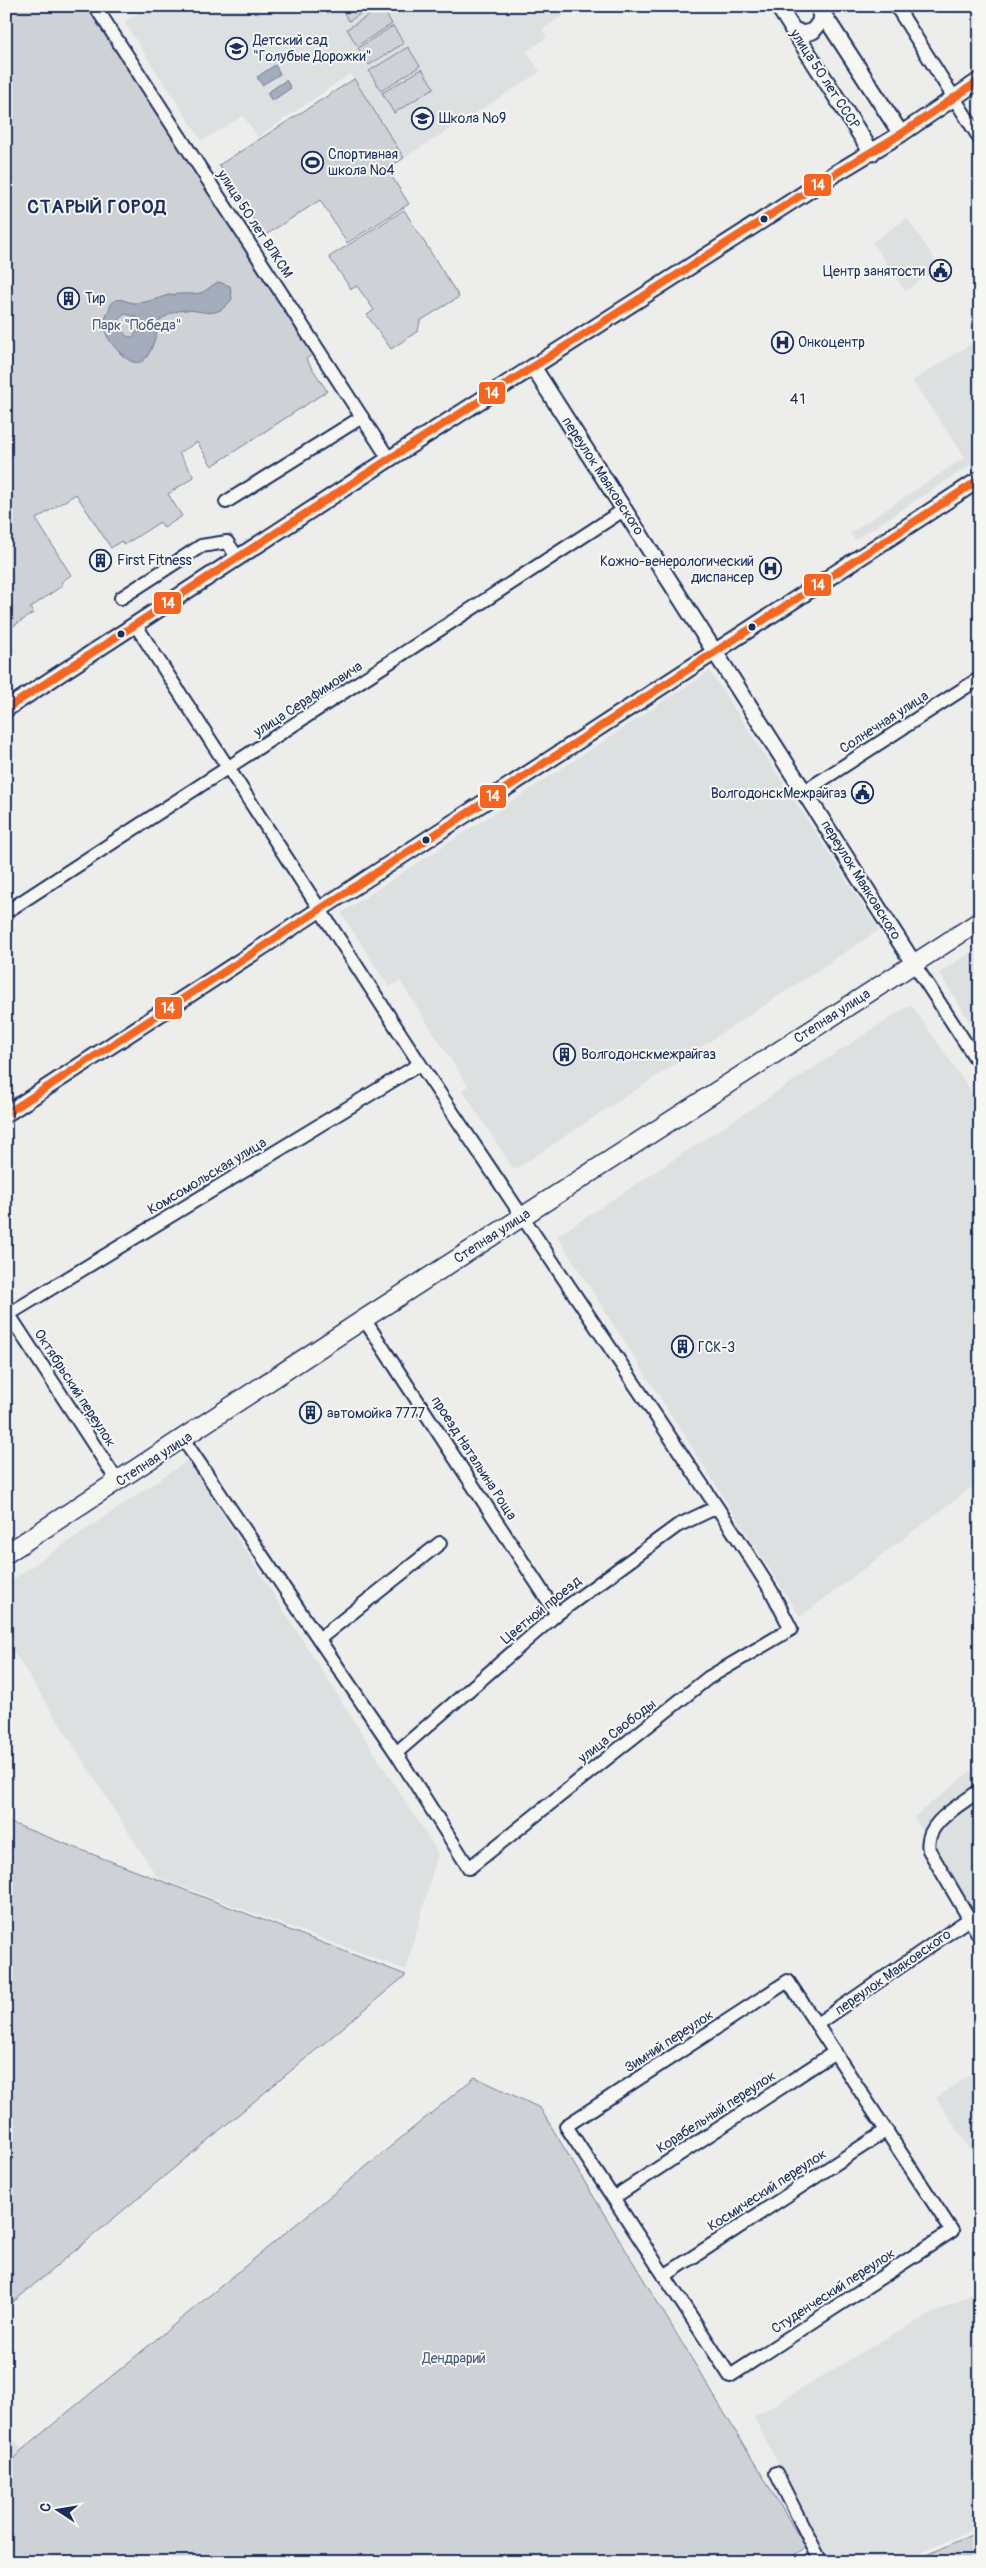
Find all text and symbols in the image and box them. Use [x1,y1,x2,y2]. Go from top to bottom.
street label: улица 50 лет СССР [786,25,864,132]
place label: Детский сад "Голубые Дорожки" [252,32,371,65]
school or university icon: Детский сад "Голубые Дорожки" [225,36,249,60]
school or university icon: Школа №9 [411,106,435,130]
place label: Школа №9 [439,110,506,127]
place label: Спортивная школа №4 [328,146,398,179]
sports icon: Спортивная школа №4 [300,150,324,174]
street label: улица 50 лет ВЛКСМ [213,166,296,281]
line badge: 14 [803,173,832,197]
text: 14 [811,177,826,194]
district label: СТАРЫЙ ГОРОД [27,195,167,219]
unlabelled marker [759,214,769,224]
public building icon: Центр занятости [929,259,953,283]
place label: Центр занятости [823,263,925,280]
building icon: Тир [57,286,81,310]
place label: Тир [85,290,106,307]
park label: Парк "Победа" [93,317,181,334]
hospital icon: Онкоцентр [770,330,794,354]
place label: Онкоцентр [798,334,865,351]
line badge: 14 [478,381,506,405]
text: 14 [485,385,500,402]
district label: 41 [790,390,806,409]
street label: переулок Маяковского [558,414,648,539]
building icon: First Fitness [89,548,113,572]
place label: First Fitness [117,552,193,569]
place label: Кожно-венерологический диспансер [600,553,754,586]
hospital icon: Кожно-венерологический диспансер [758,557,782,581]
line badge: 14 [803,573,832,597]
text: 14 [811,577,826,594]
line badge: 14 [153,591,182,615]
text: 14 [161,595,176,612]
unlabelled marker [747,622,757,632]
unlabelled marker [116,629,126,639]
street label: улица Серафимовича [250,658,366,741]
street label: Солнечная улица [836,687,932,757]
public building icon: ВолгодонскМежрайгаз [851,781,875,805]
line badge: 14 [479,784,507,809]
place label: ВолгодонскМежрайгаз [711,785,847,802]
text: 14 [486,788,501,805]
street label: переулок Маяковского [817,817,905,943]
unlabelled marker [421,835,431,845]
street label: Степная улица [791,985,873,1047]
line badge: 14 [154,996,183,1020]
text: 14 [161,1000,176,1017]
building icon: Волгодонскмежрайгаз [553,1042,577,1066]
place label: Волгодонскмежрайгаз [581,1046,716,1063]
street label: Комсомольская улица [145,1134,269,1218]
street label: Степная улица [451,1205,533,1267]
street label: Октябрьский переулок [31,1326,119,1450]
building icon: ГСК-3 [670,1335,694,1359]
place label: ГСК-3 [698,1339,735,1356]
street label: проезд Натальина Роща [428,1393,520,1523]
building icon: автомойка 7777 [299,1401,323,1425]
place label: автомойка 7777 [327,1405,425,1422]
street label: Степная улица [113,1428,195,1490]
street label: Цветной проезд [497,1572,585,1648]
street label: улица Свободы [574,1695,659,1767]
street label: переулок Маяковского [832,1925,955,2018]
street label: Зимний переулок [621,2006,717,2076]
street label: Корабельный переулок [653,2067,779,2157]
street label: Космический переулок [704,2145,830,2235]
street label: Студенческий переулок [768,2245,898,2337]
park label: Дендрарий [421,2350,486,2367]
north arrow [32,2486,82,2536]
text: С [37,2501,55,2513]

